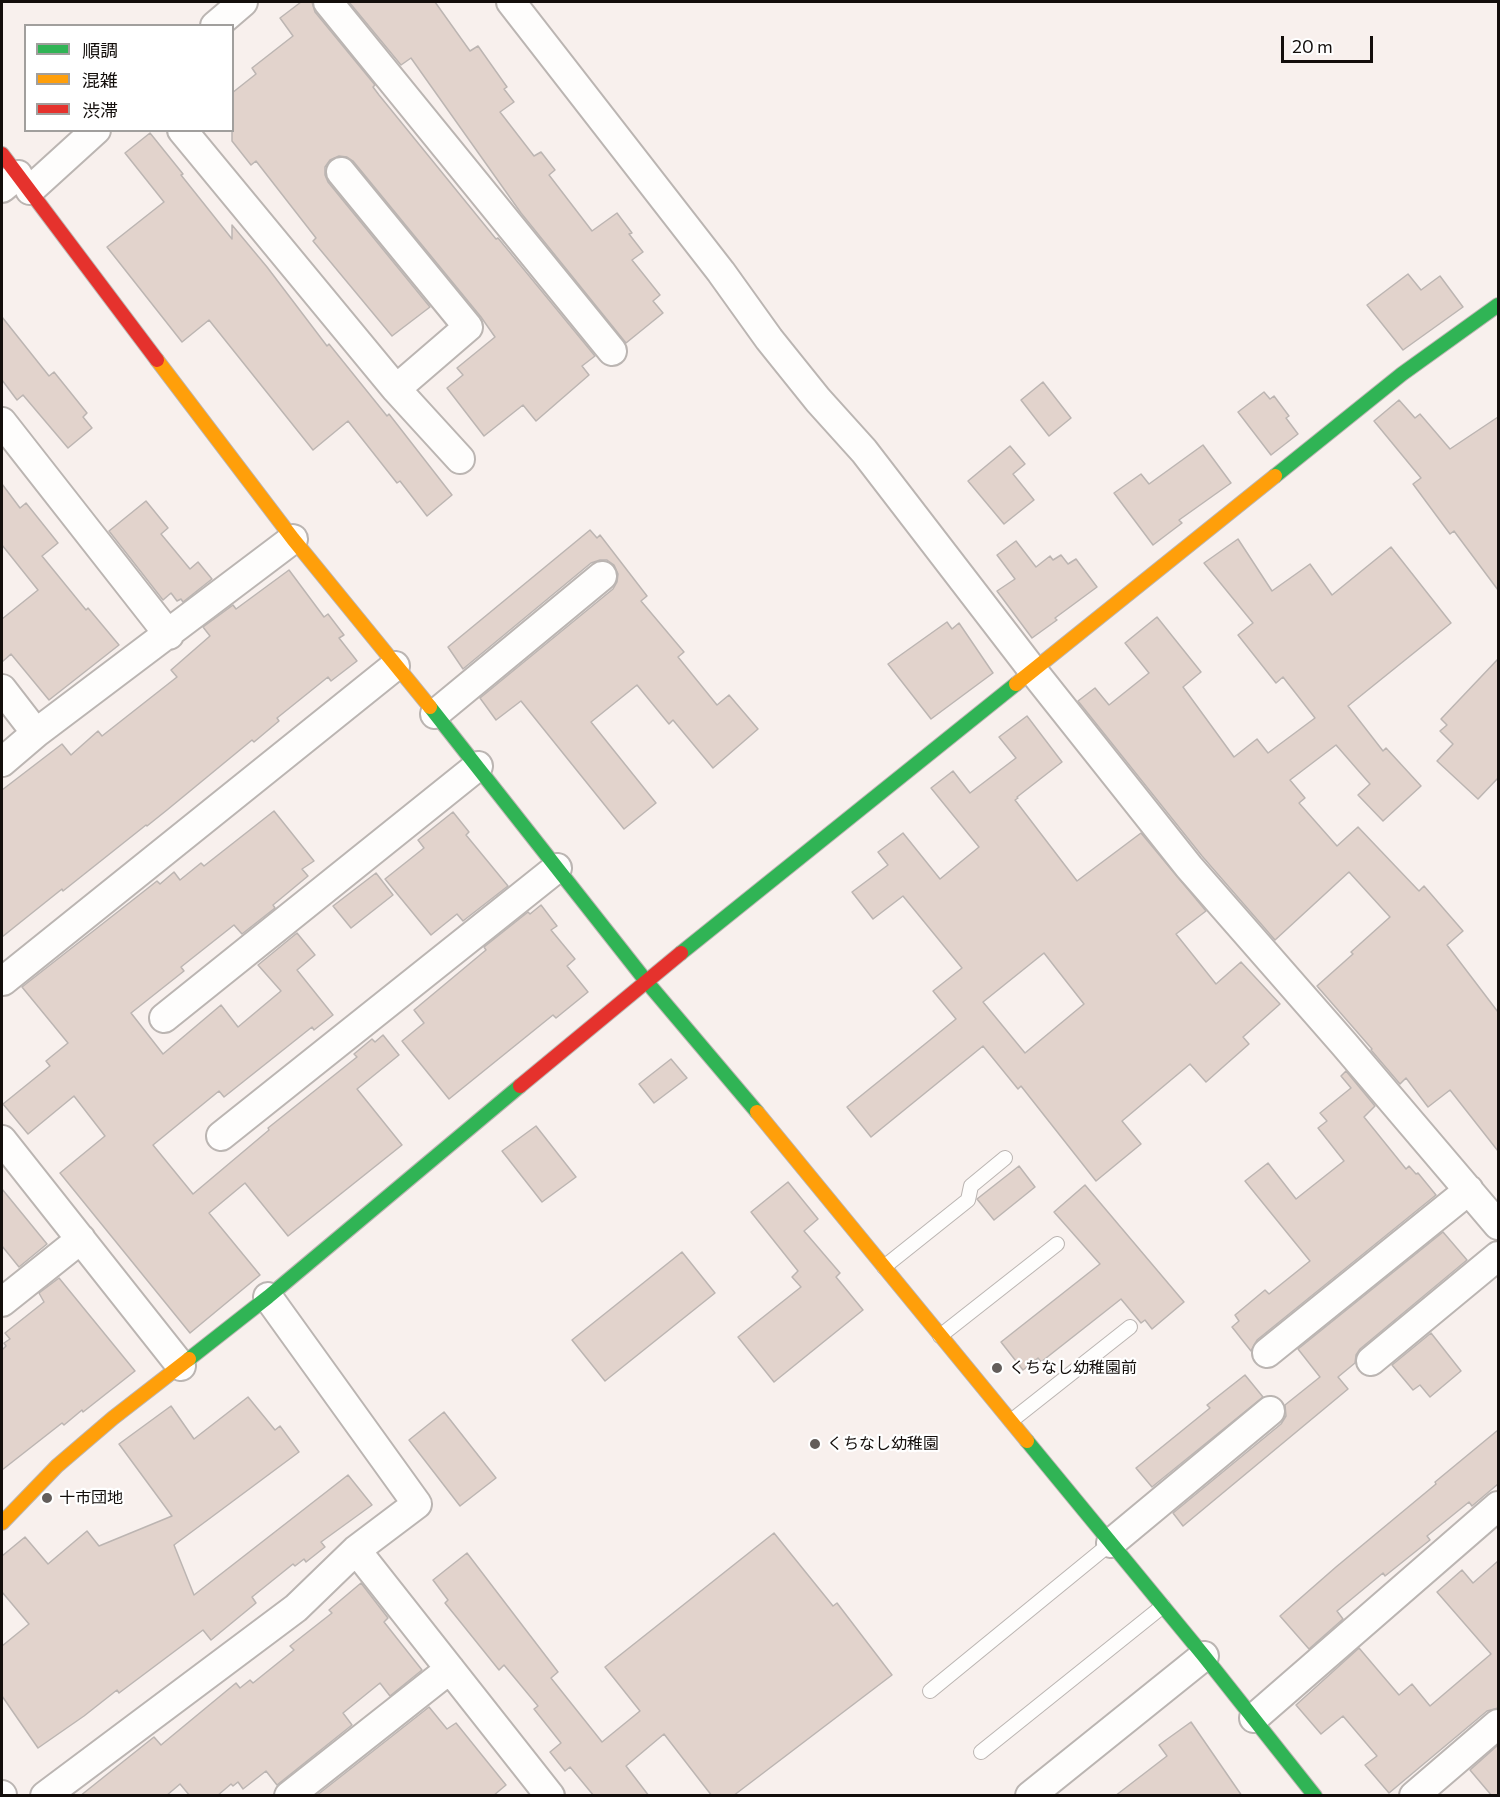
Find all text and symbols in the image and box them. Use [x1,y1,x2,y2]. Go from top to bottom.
legend [24,24,234,132]
scale bar [1284,24,1376,62]
text: 20 m [1292,35,1333,57]
text: 順調 [82,39,118,61]
text: 混雑 [82,69,118,91]
text: 渋滞 [82,99,118,121]
place label: くちなし幼稚園前 [1009,1358,1137,1378]
marker: くちなし幼稚園前 [990,1361,1004,1375]
place label: くちなし幼稚園 [827,1434,939,1454]
marker: くちなし幼稚園 [808,1437,822,1451]
place label: 十市団地 [59,1488,123,1508]
marker: 十市団地 [40,1491,54,1505]

